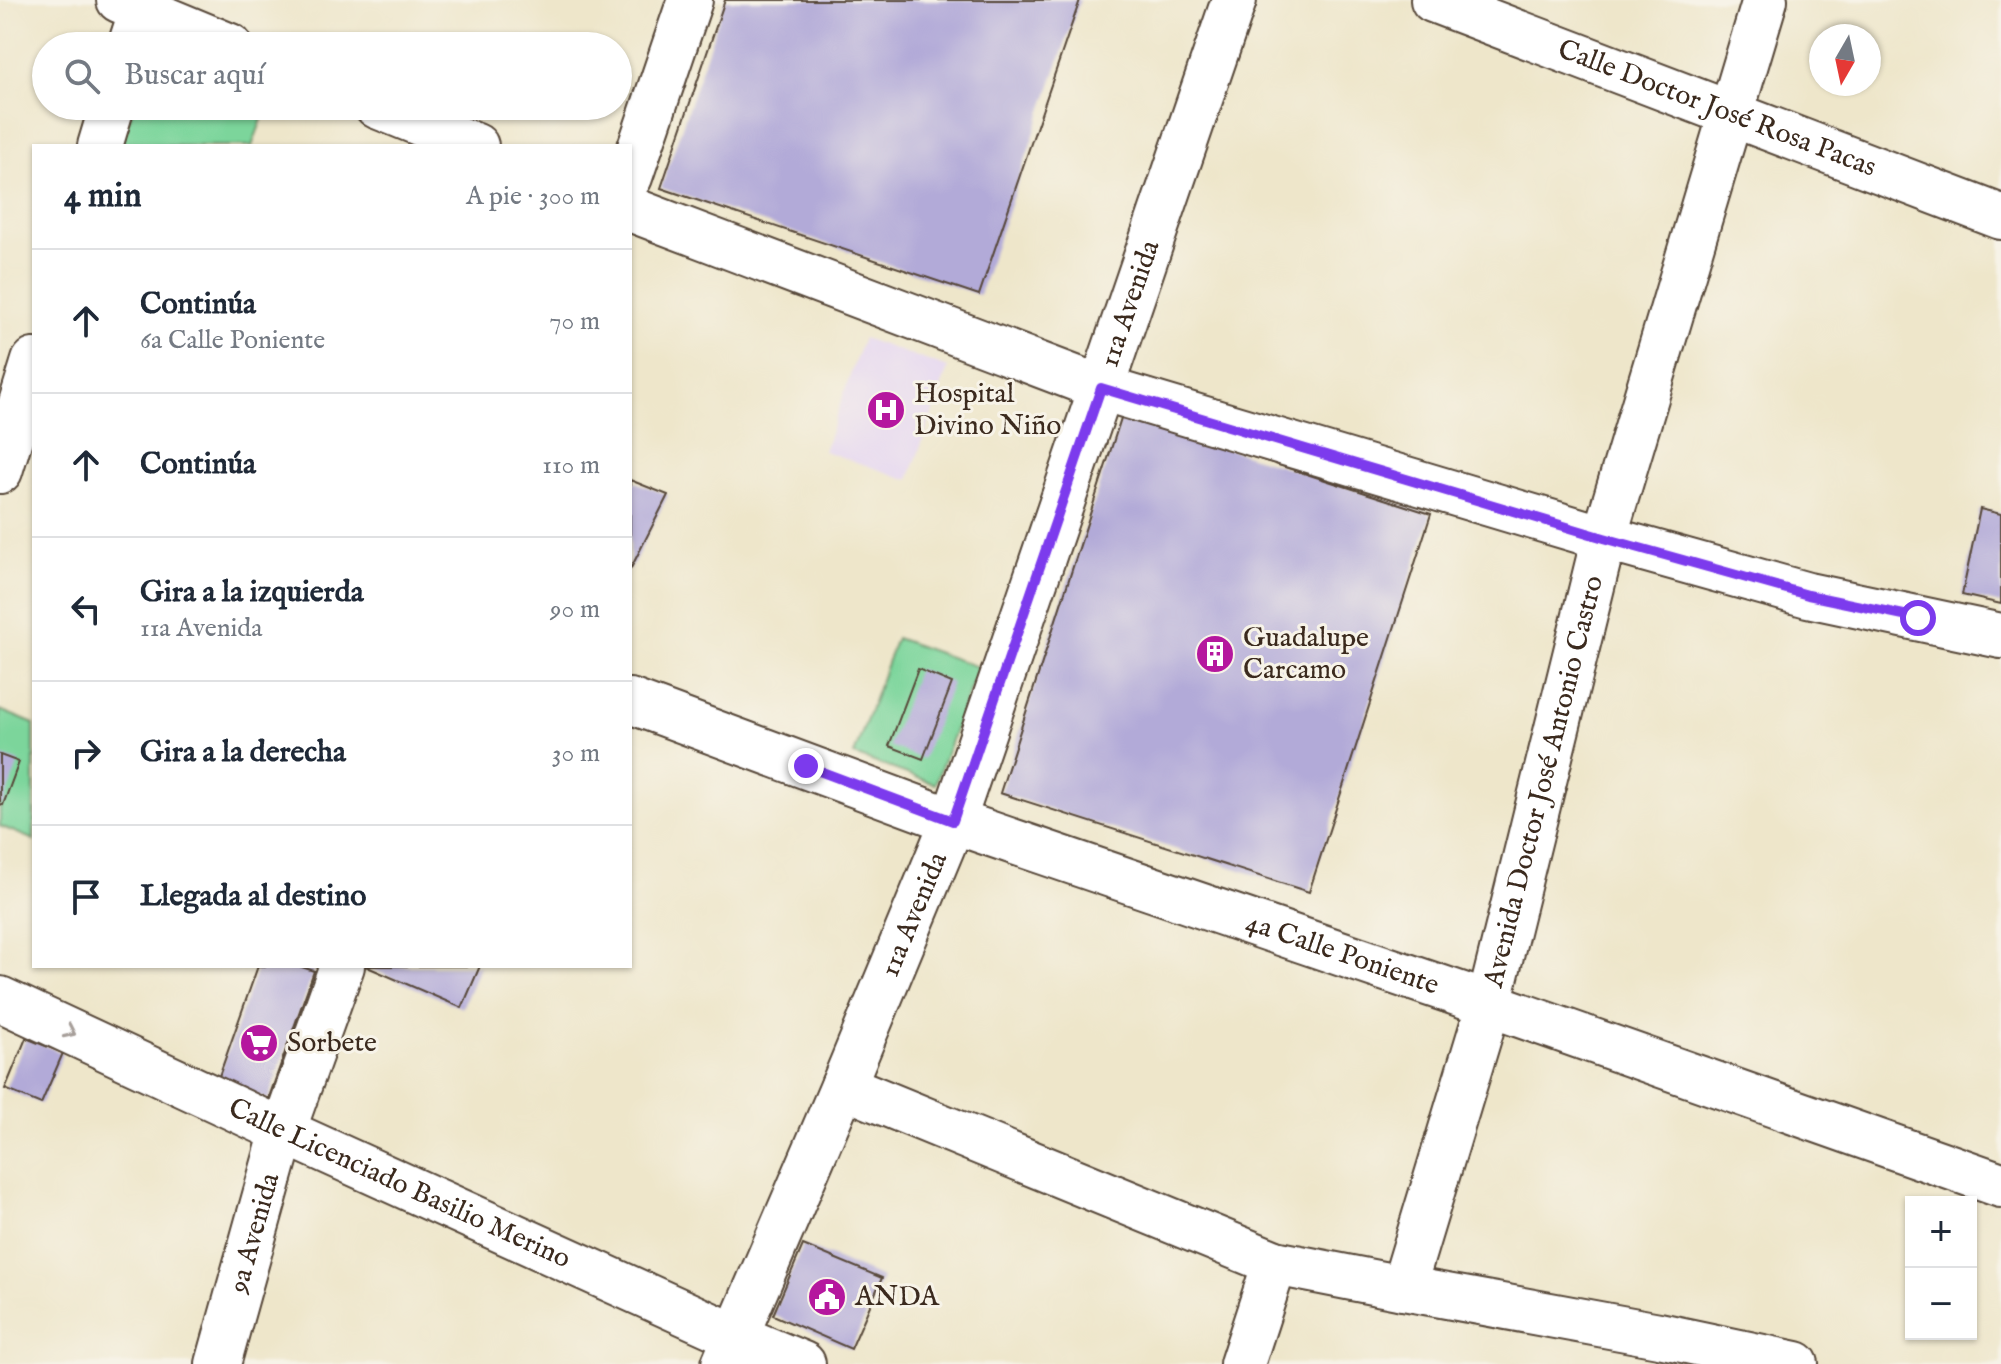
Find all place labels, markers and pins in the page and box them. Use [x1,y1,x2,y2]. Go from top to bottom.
place label: Hospital Divino Niño [914,377,1061,444]
hospital icon: Hospital Divino Niño [865,389,907,431]
place label: Guadalupe Carcamo [1243,621,1369,688]
building icon: Guadalupe Carcamo [1194,633,1236,675]
supermarket icon: Sorbete [238,1022,280,1064]
place label: Sorbete [287,1026,377,1061]
public building icon: ANDA [806,1276,848,1318]
place label: ANDA [854,1280,940,1315]

